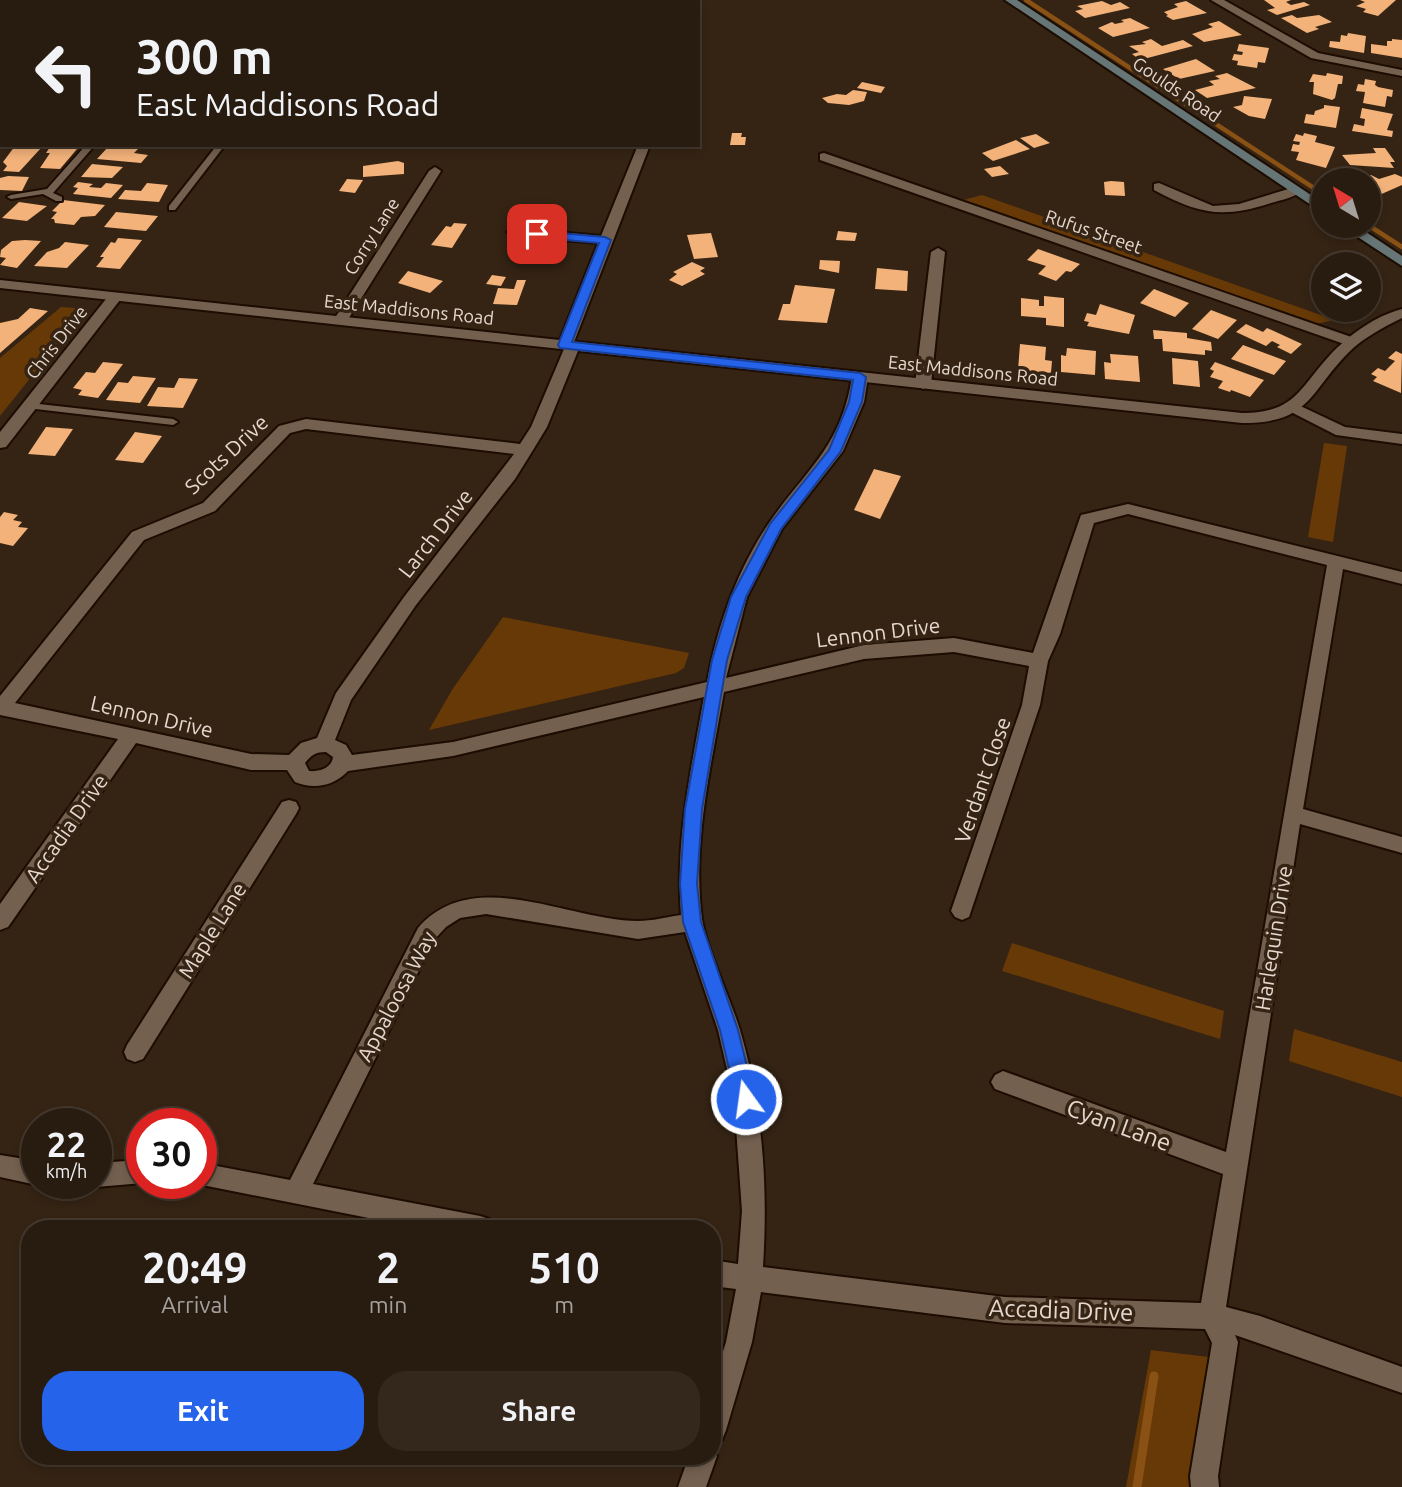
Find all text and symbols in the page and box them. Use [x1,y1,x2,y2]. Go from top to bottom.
icon: left [21,28,112,119]
text: 300 m [136,28,273,83]
street label: Goulds Road [1129,52,1225,126]
text: East Maddisons Road [136,86,440,122]
north arrow [1311,168,1381,238]
map controls [1311,168,1381,322]
street label: Corry Lane [339,194,403,278]
pin [507,204,567,264]
street label: Rufus Street [1043,205,1145,257]
icon: arrive [518,215,556,253]
button: layers [1311,252,1381,322]
street label: East Maddisons Road [323,290,495,328]
street label: Chris Drive [21,302,91,382]
street label: East Maddisons Road [887,351,1059,389]
street label: Scots Drive [179,409,273,499]
street label: Larch Drive [393,484,477,582]
street label: Lennon Drive [815,612,941,652]
street label: Lennon Drive [88,690,216,742]
street label: Verdant Close [949,714,1015,846]
street label: Accadia Drive [20,769,112,887]
street label: Harlequin Drive [1250,864,1296,1012]
street label: Maple Lane [173,878,251,982]
street label: Appaloosa Way [352,927,440,1065]
position arrow [709,1062,783,1136]
street label: Cyan Lane [1063,1094,1175,1156]
speed limit sign: 30 [126,1108,217,1199]
text: 22 [47,1124,86,1164]
text: km/h [46,1161,87,1181]
text: 20:49 [142,1244,247,1291]
text: 2 [376,1244,400,1291]
text: 510 [529,1244,600,1291]
text: Arrival [161,1292,228,1317]
text: min [369,1292,407,1317]
text: m [554,1292,574,1317]
street label: Accadia Drive [988,1294,1134,1326]
button: Exit [42,1371,364,1451]
button: Share [378,1371,700,1451]

